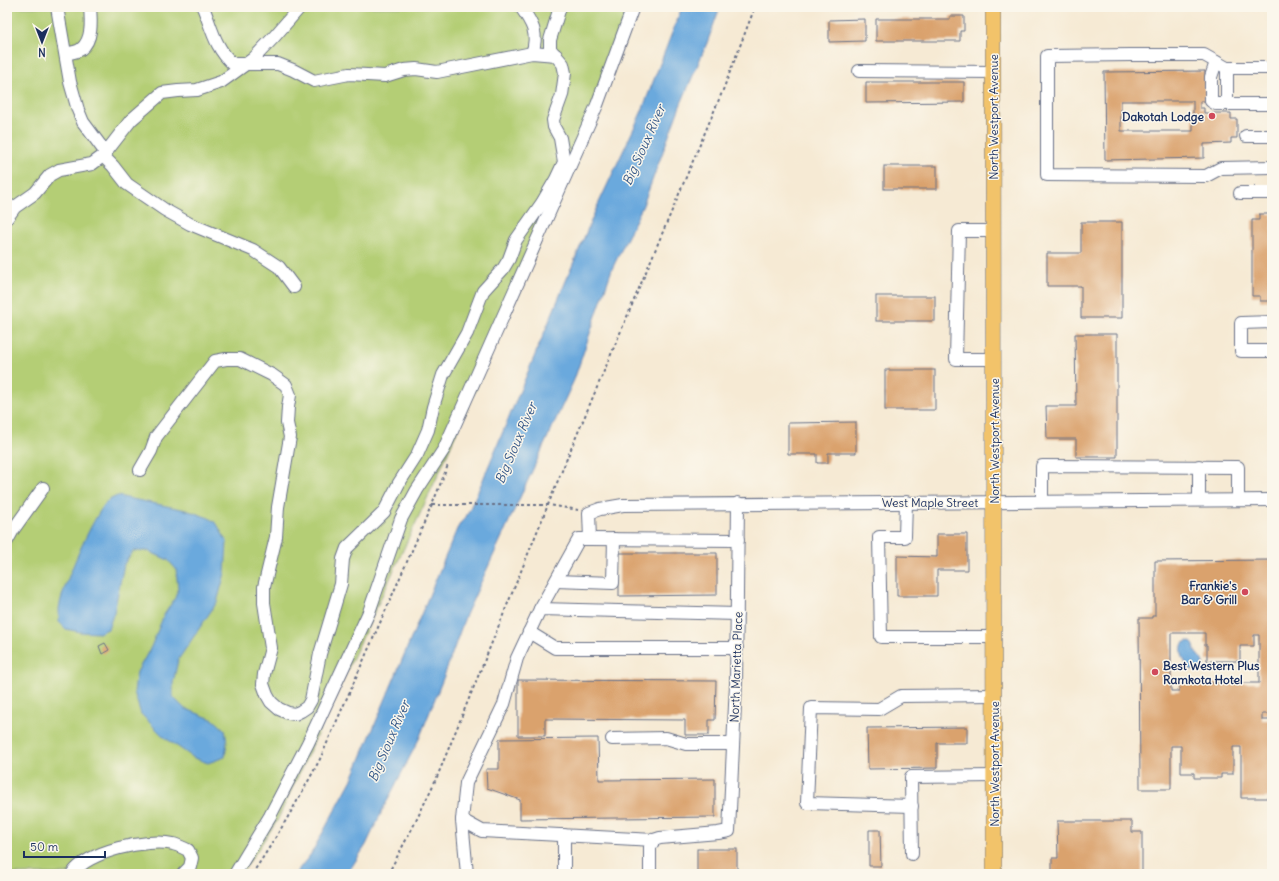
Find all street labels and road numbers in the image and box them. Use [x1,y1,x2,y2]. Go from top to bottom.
street label: North Westport Avenue [986,54,1001,180]
street label: North Westport Avenue [987,378,1002,504]
street label: West Maple Street [882,495,978,510]
street label: North Marietta Place [727,611,745,723]
street label: North Westport Avenue [987,701,1002,827]

